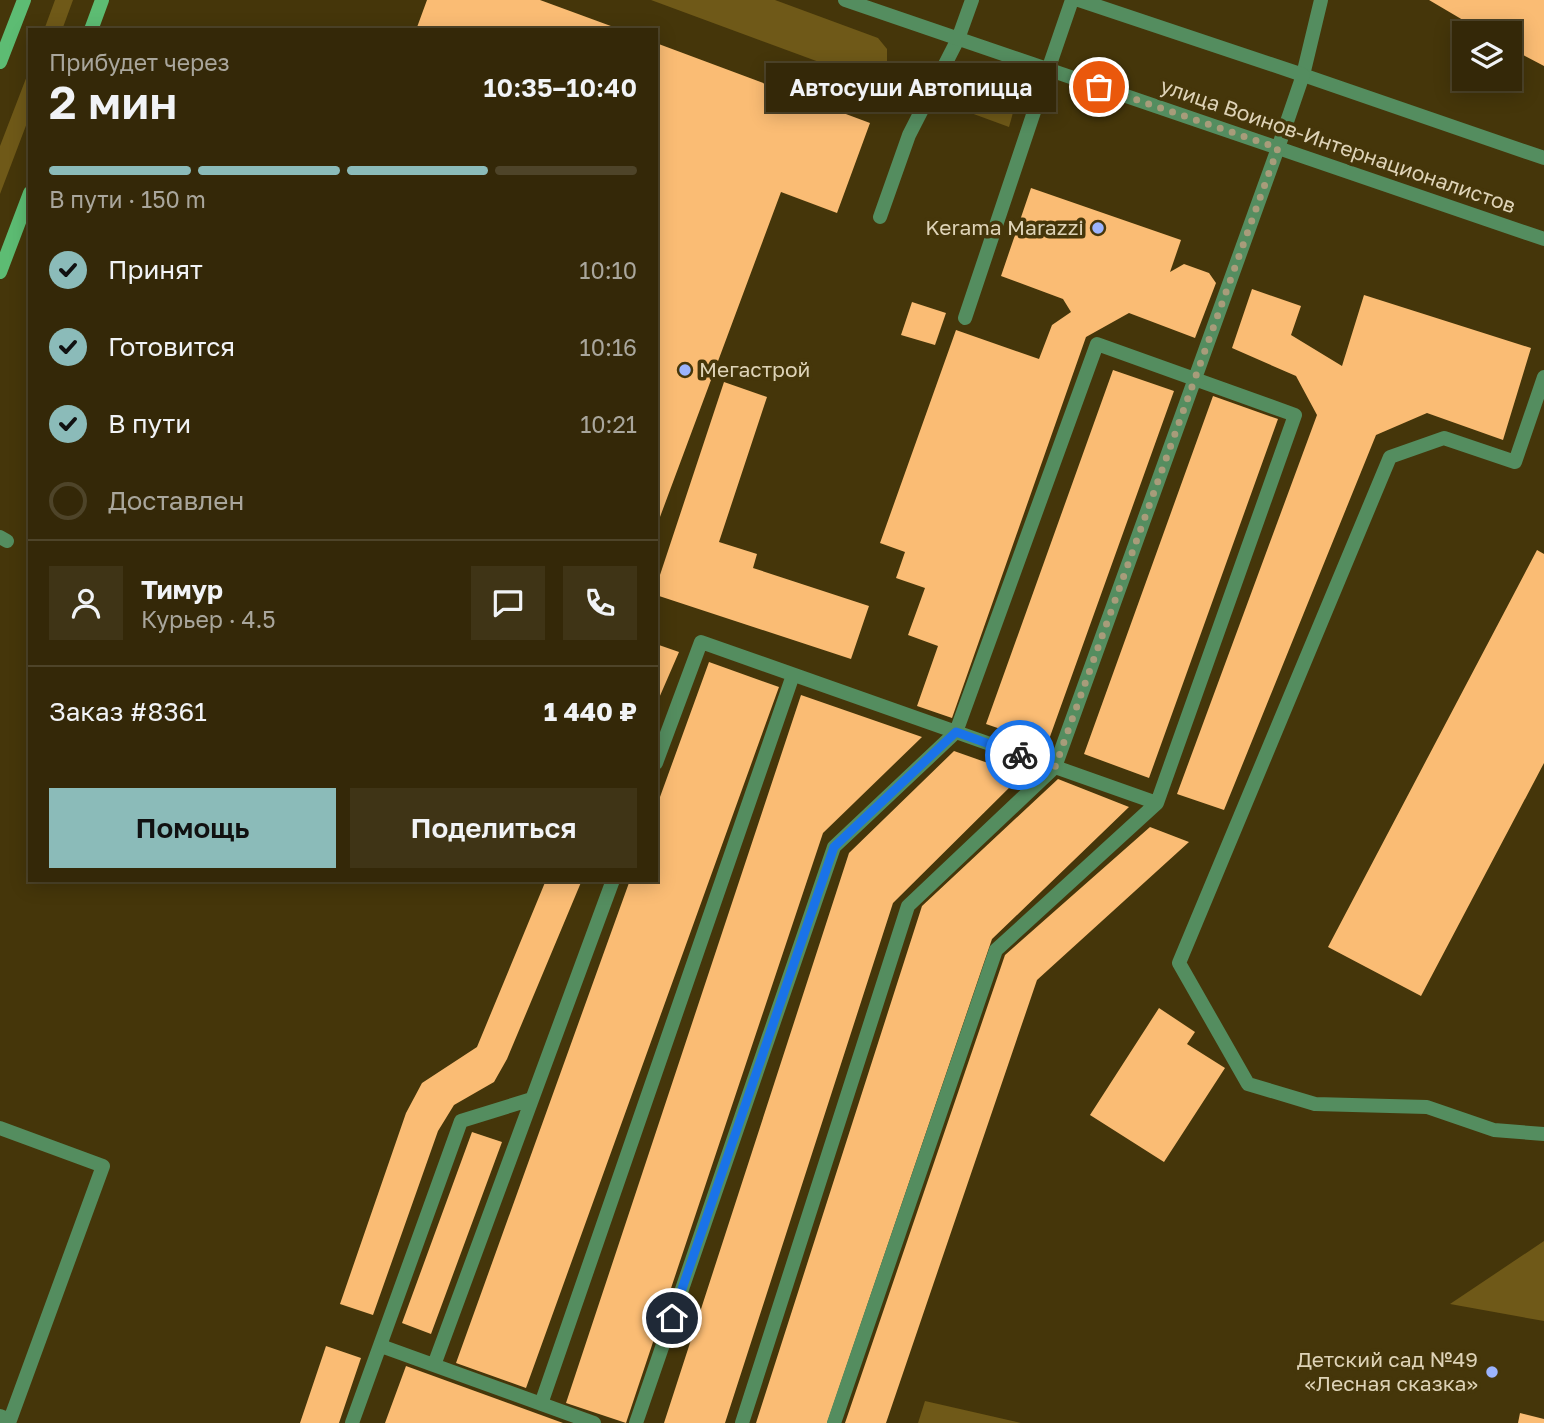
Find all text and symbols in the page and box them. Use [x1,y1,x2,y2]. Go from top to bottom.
map controls [1452,21,1522,91]
button: layers [1452,21,1522,91]
text: Прибудет через [49,48,230,76]
pin [1069,57,1129,117]
callout: Автосуши Автопицца [766,62,1057,112]
icon: bag [1080,68,1118,106]
text: 10:35–10:40 [483,72,637,103]
street label: улица Воинов-Интернационалистов [1157,72,1519,218]
text: Автосуши Автопицца [789,73,1033,101]
text: 2 мин [49,74,177,129]
text: В пути · 150 m [49,185,206,213]
place label: Kerama Marazzi [925,214,1084,240]
marker: Kerama Marazzi [1090,220,1106,236]
icon: check [49,251,87,289]
text: Принят [108,254,203,285]
text: 10:10 [579,256,637,284]
icon: check [49,328,87,366]
text: Готовится [108,331,235,362]
text: 10:16 [580,333,637,361]
place label: Мегастрой [699,356,810,382]
marker: Мегастрой [677,362,693,378]
icon: check [49,405,87,443]
text: В пути [108,408,191,439]
text: 10:21 [580,410,637,438]
text: Доставлен [108,485,244,516]
button: person [49,566,123,640]
button: chat [471,566,545,640]
button: phone [563,566,637,640]
text: Тимур [141,574,223,605]
text: Курьер · 4.5 [141,605,276,633]
text: Заказ #8361 [49,696,207,727]
text: 1 440 ₽ [544,696,637,727]
courier [985,720,1055,790]
icon: bike [1001,736,1039,774]
button: Помощь [49,788,336,868]
button: Поделиться [350,788,637,868]
pin [642,1288,702,1348]
icon: home [653,1299,691,1337]
place label: Детский сад №49 «Лесная сказка» [1297,1346,1478,1396]
marker: Детский сад №49 «Лесная сказка» [1484,1364,1500,1380]

